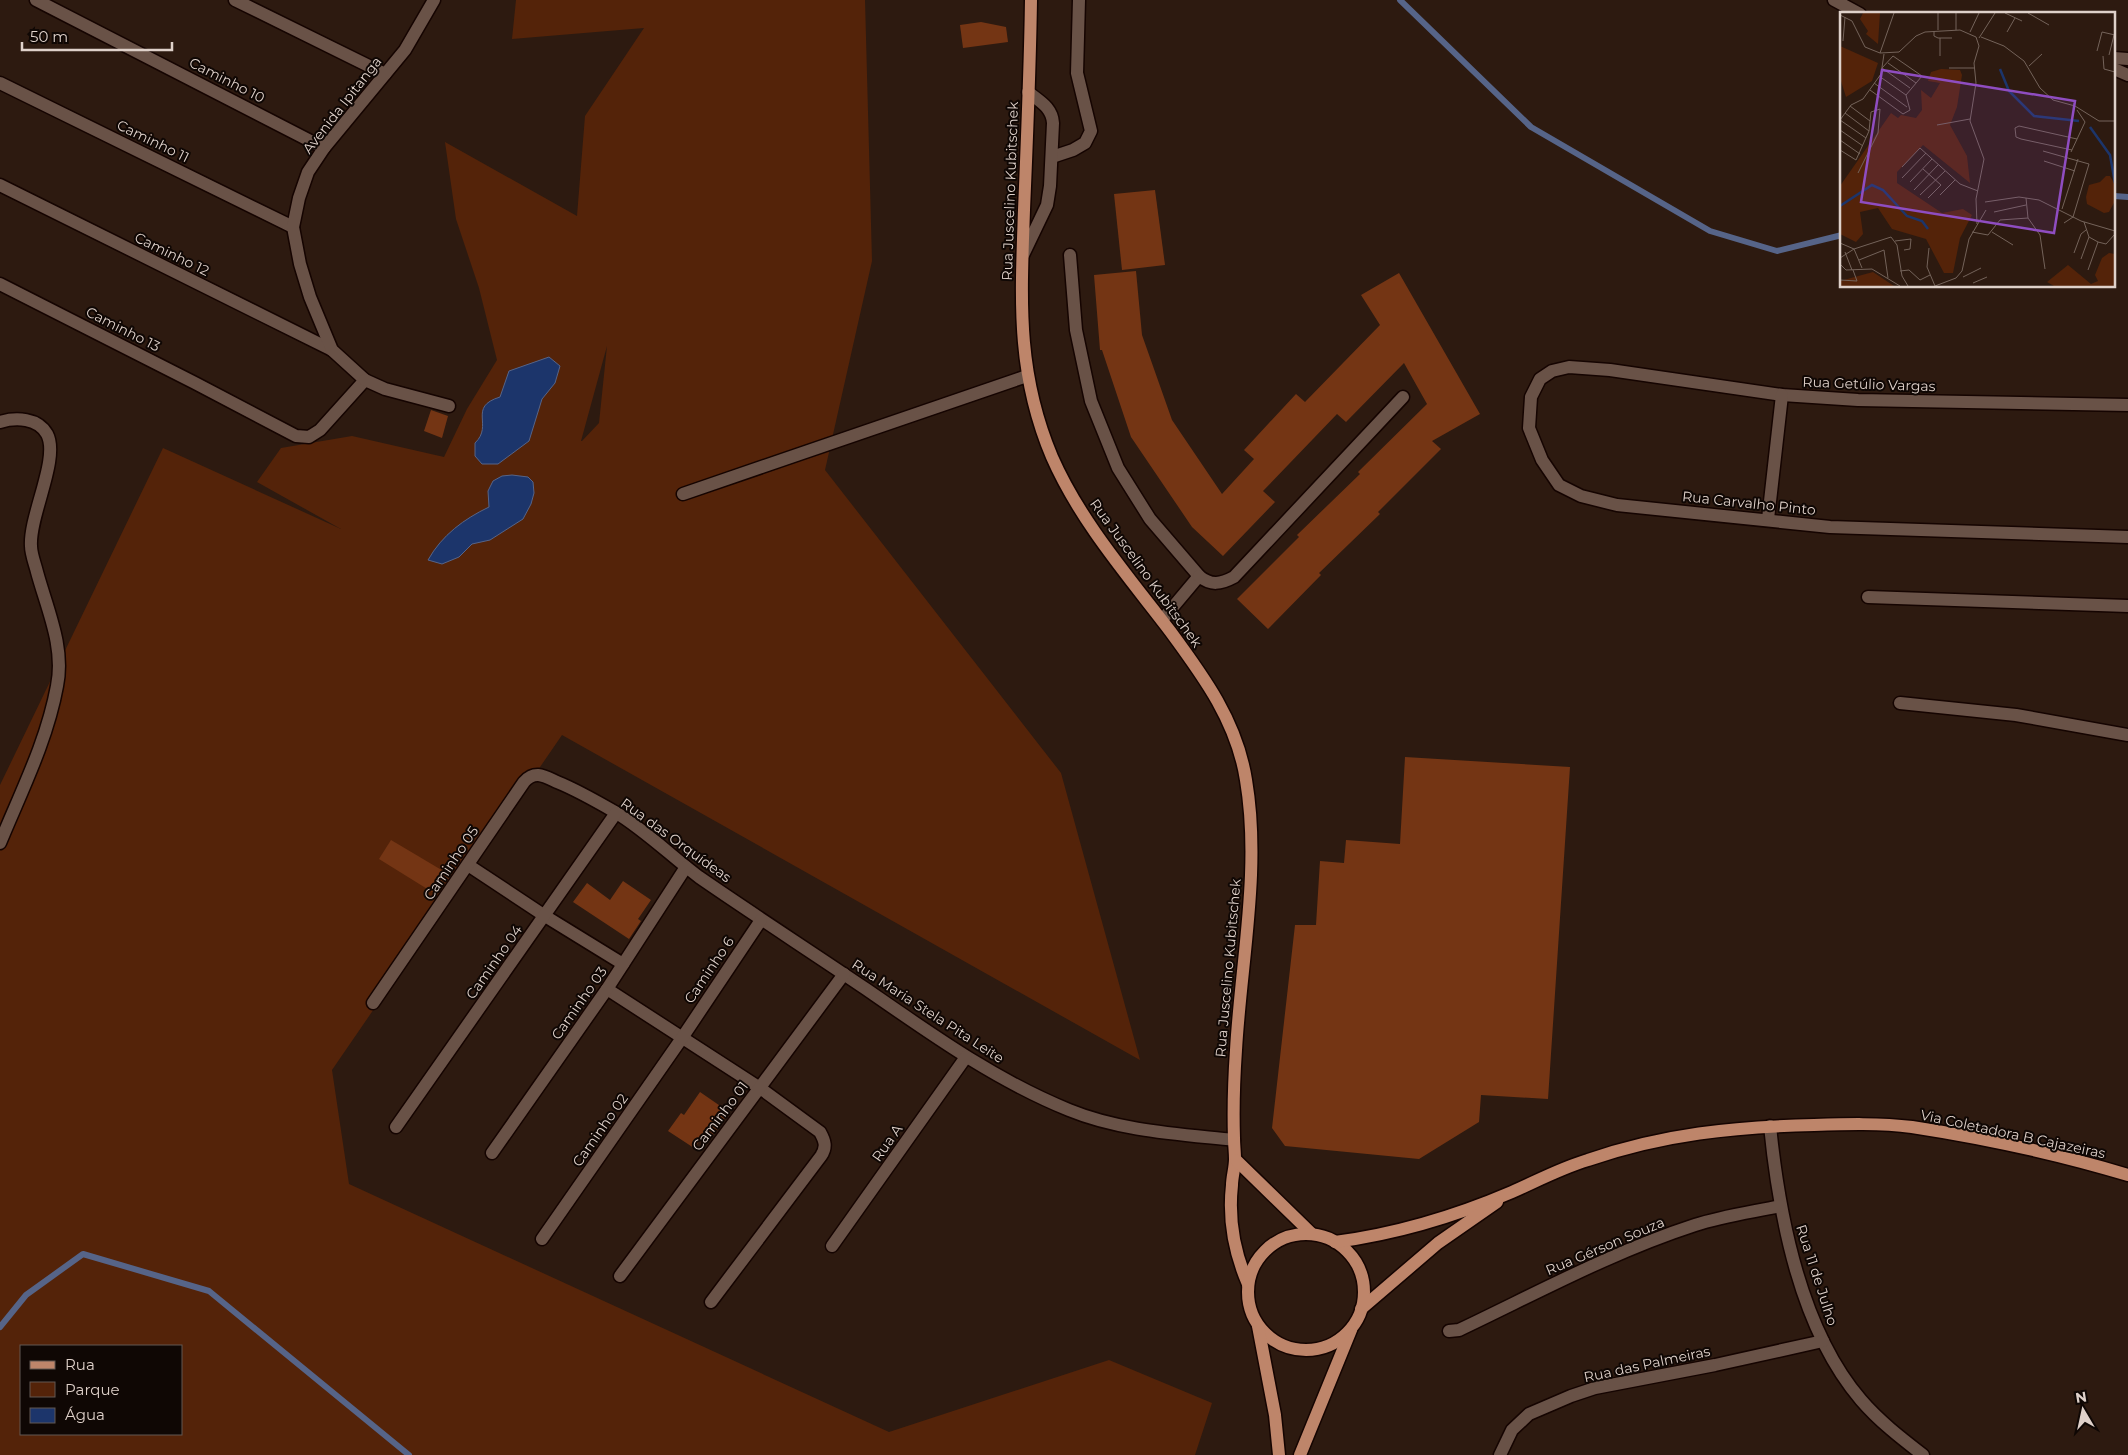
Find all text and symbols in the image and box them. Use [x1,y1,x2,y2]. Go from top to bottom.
inset map [1840,12,2116,288]
scale bar [22,20,172,52]
text: 50 m [30,27,68,46]
street label: Caminho 10 [186,53,268,107]
street label: Avenida Ipitanga [298,53,386,157]
street label: Rua Juscelino Kubitschek [998,101,1022,281]
street label: Caminho 11 [114,116,192,166]
street label: Caminho 12 [132,228,212,280]
street label: Caminho 13 [83,303,163,355]
street label: Rua Getúlio Vargas [1802,373,1936,395]
street label: Rua Carvalho Pinto [1681,487,1817,519]
street label: Rua Juscelino Kubitschek [1086,495,1206,651]
street label: Rua das Orquídeas [617,794,735,886]
street label: Caminho 05 [420,823,482,903]
street label: Rua Juscelino Kubitschek [1211,877,1245,1058]
street label: Caminho 04 [462,921,527,1003]
street label: Caminho 6 [680,933,738,1007]
street label: Rua Maria Stela Pita Leite [849,955,1007,1067]
street label: Caminho 03 [547,963,611,1043]
street label: Caminho 01 [688,1078,752,1154]
street label: Caminho 02 [568,1090,632,1170]
street label: Via Coletadora B Cajazeiras [1919,1106,2107,1162]
street label: Rua A [868,1120,907,1165]
street label: Rua Gérson Souza [1543,1213,1667,1279]
street label: Rua 11 de Julho [1792,1222,1842,1328]
street label: Rua das Palmeiras [1582,1342,1712,1386]
legend [20,1345,182,1435]
text: Rua [65,1355,95,1374]
text: Parque [65,1380,120,1399]
north arrow [2058,1385,2108,1435]
text: N [2074,1387,2088,1407]
text: Água [65,1405,105,1424]

